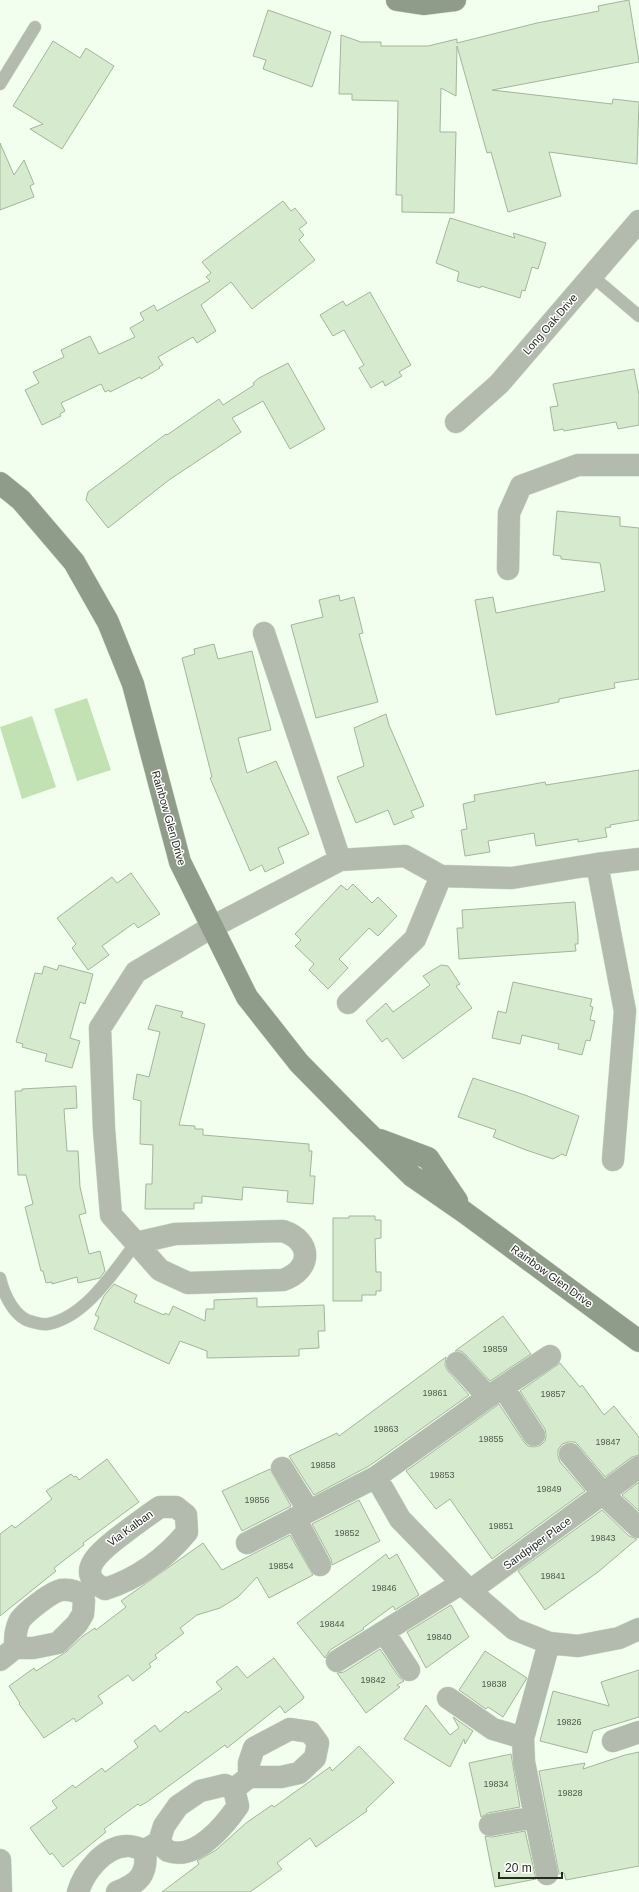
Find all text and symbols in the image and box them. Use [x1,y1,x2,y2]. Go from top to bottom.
street label: Long Oak Drive [520,291,580,357]
street label: Rainbow Glen Drive [150,769,188,867]
street label: Rainbow Glen Drive [509,1242,595,1310]
house number: 19859 [482,1344,508,1354]
house number: 19861 [422,1388,448,1398]
house number: 19857 [540,1389,566,1399]
house number: 19863 [373,1424,399,1434]
house number: 19855 [478,1434,504,1444]
house number: 19847 [595,1437,621,1447]
house number: 19858 [310,1460,336,1470]
house number: 19853 [429,1470,455,1480]
house number: 19849 [536,1484,562,1494]
house number: 19856 [244,1495,270,1505]
street label: Via Kalban [105,1508,155,1548]
street label: Sandpiper Place [501,1514,573,1572]
house number: 19851 [488,1521,514,1531]
house number: 19852 [334,1528,360,1538]
house number: 19843 [590,1533,616,1543]
house number: 19854 [268,1561,294,1571]
house number: 19841 [540,1571,566,1581]
house number: 19846 [371,1583,397,1593]
house number: 19844 [319,1619,345,1629]
house number: 19840 [426,1632,452,1642]
house number: 19842 [360,1675,386,1685]
house number: 19838 [481,1679,507,1689]
house number: 19826 [556,1717,582,1727]
house number: 19834 [483,1779,509,1789]
house number: 19828 [557,1788,583,1798]
scale bar [499,1854,562,1880]
text: 20 m [505,1861,532,1875]

